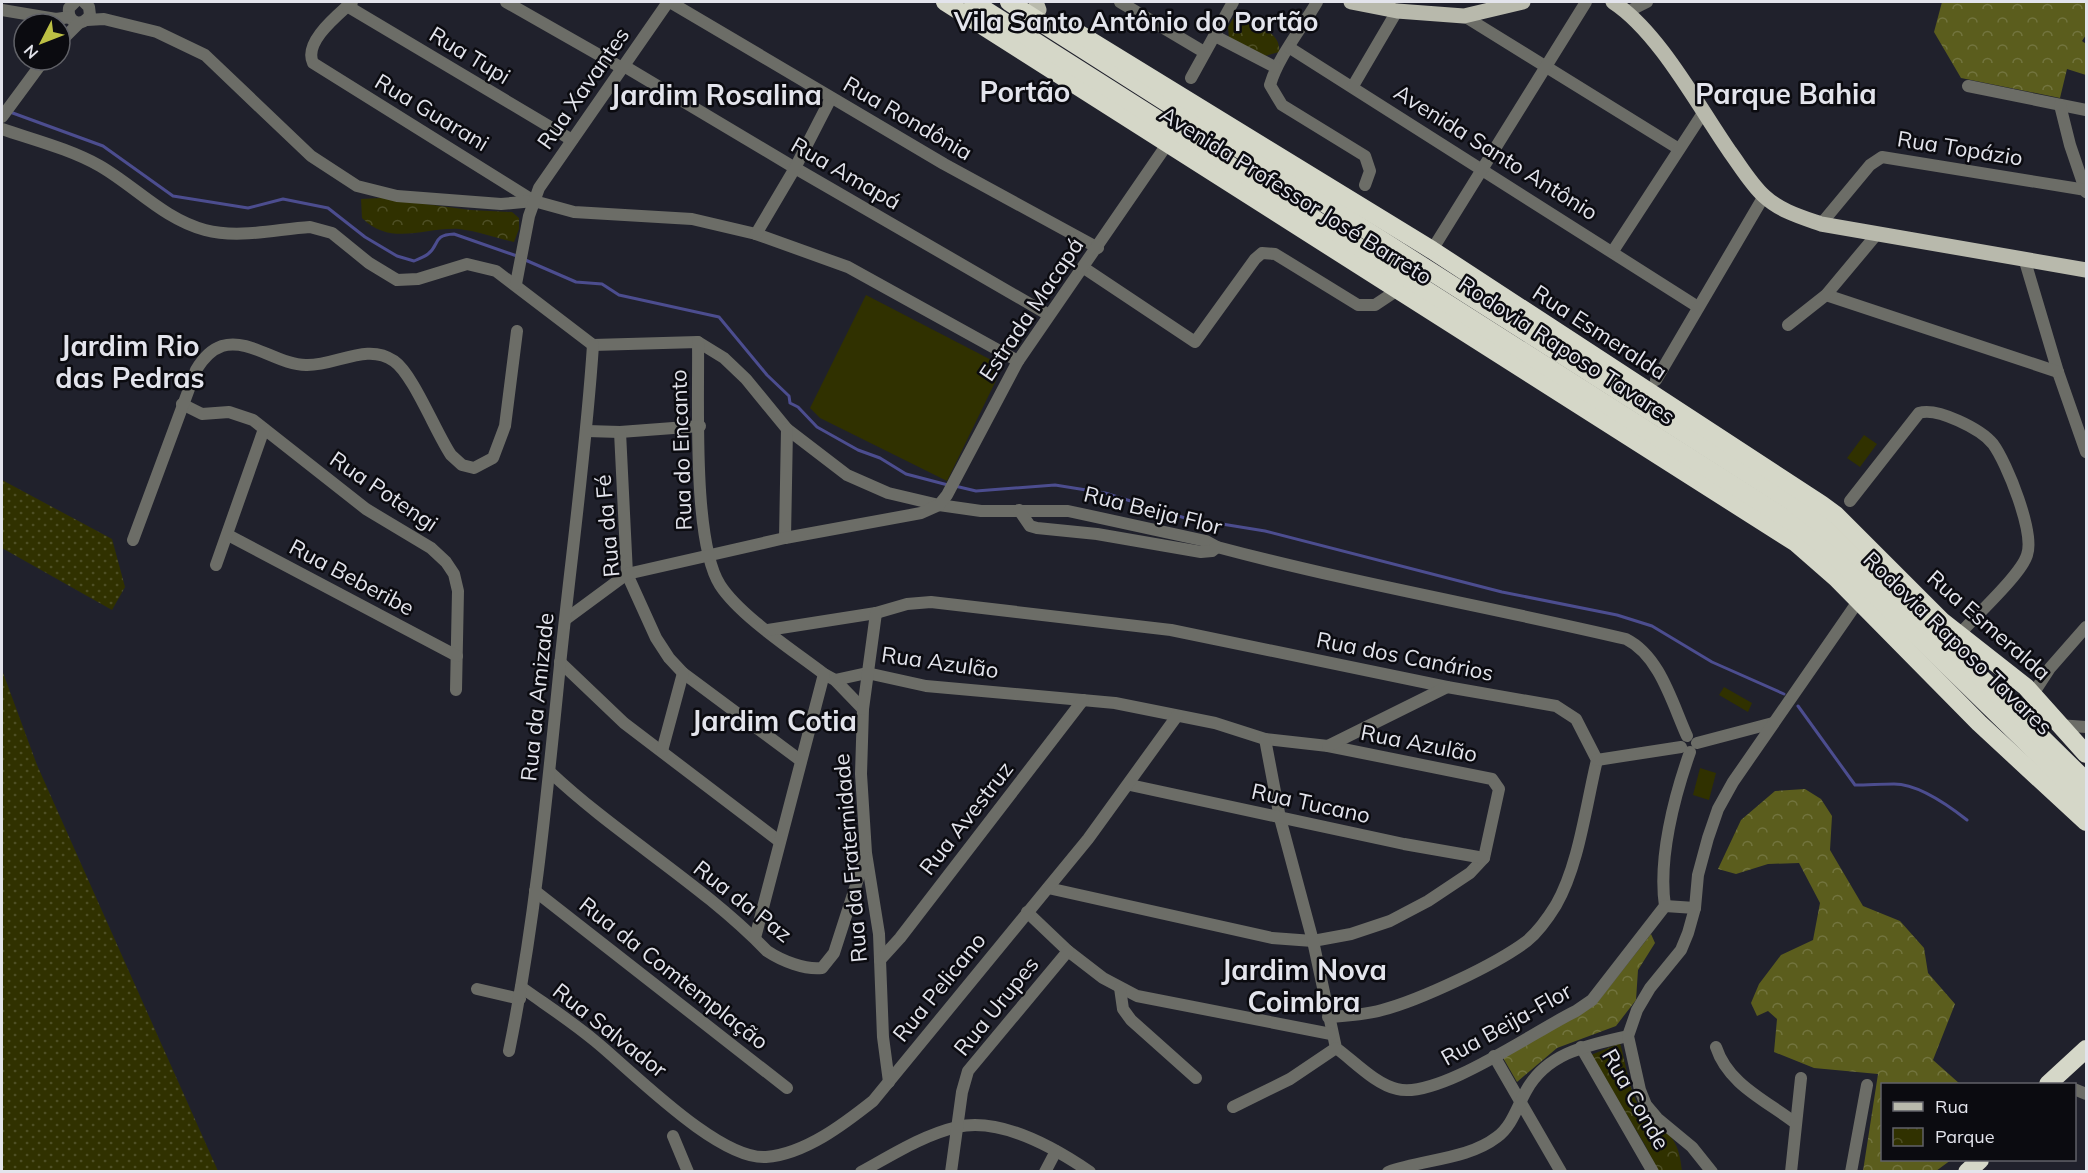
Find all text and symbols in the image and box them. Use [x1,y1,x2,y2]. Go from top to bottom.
district label: Vila Santo Antônio do Portão [953,5,1318,38]
north arrow [12,12,72,72]
street label: Rua Tupi [424,20,516,90]
street label: Rua Xavantes [531,22,635,154]
text: N [19,41,42,63]
street label: Rua Guarani [370,67,494,157]
street label: Rua Rondônia [838,70,978,166]
district label: Portão [980,74,1070,109]
district label: Parque Bahia [1695,76,1877,111]
district label: Jardim Rosalina [610,77,822,112]
street label: Avenida Santo Antônio [1389,78,1603,226]
street label: Avenida Professor José Barreto [1155,100,1437,290]
street label: Rua Topázio [1895,124,2025,172]
street label: Rua Amapá [786,130,906,216]
street label: Estrada Macapá [973,232,1089,386]
street label: Rodovia Raposo Tavares [1454,270,1680,430]
street label: Rua Esmeralda [1528,278,1672,386]
district label: Jardim Rio das Pedras [55,328,205,395]
street label: Rua do Encanto [664,369,698,531]
street label: Rua Potengi [325,445,443,537]
street label: Rua da Fé [589,474,625,578]
street label: Rua Beija Flor [1081,479,1225,541]
street label: Rua Beberibe [285,532,419,622]
street label: Rodovia Raposo Tavares [1857,545,2059,741]
street label: Rua Esmeralda [1921,564,2057,686]
street label: Rua da Amizade [514,611,560,783]
street label: Rua dos Canários [1314,625,1496,687]
street label: Rua Azulão [880,640,1000,684]
district label: Jardim Cotia [691,703,857,738]
street label: Rua Azulão [1358,718,1480,768]
street label: Rua da Fraternidade [827,752,873,964]
street label: Rua Avestruz [913,756,1019,880]
street label: Rua Tucano [1249,777,1373,829]
street label: Rua da Paz [688,854,798,948]
street label: Rua da Comtemplação [574,890,774,1056]
street label: Rua Pelicano [886,927,992,1047]
street label: Rua Urupes [947,951,1045,1061]
district label: Jardim Nova Coimbra [1221,952,1387,1019]
street label: Rua Salvador [547,977,673,1083]
street label: Rua Beija-Flor [1436,977,1576,1071]
street label: Rua Conde [1596,1044,1676,1154]
legend [1881,1083,2076,1161]
text: Rua [1935,1095,1969,1118]
text: Parque [1935,1125,1994,1148]

